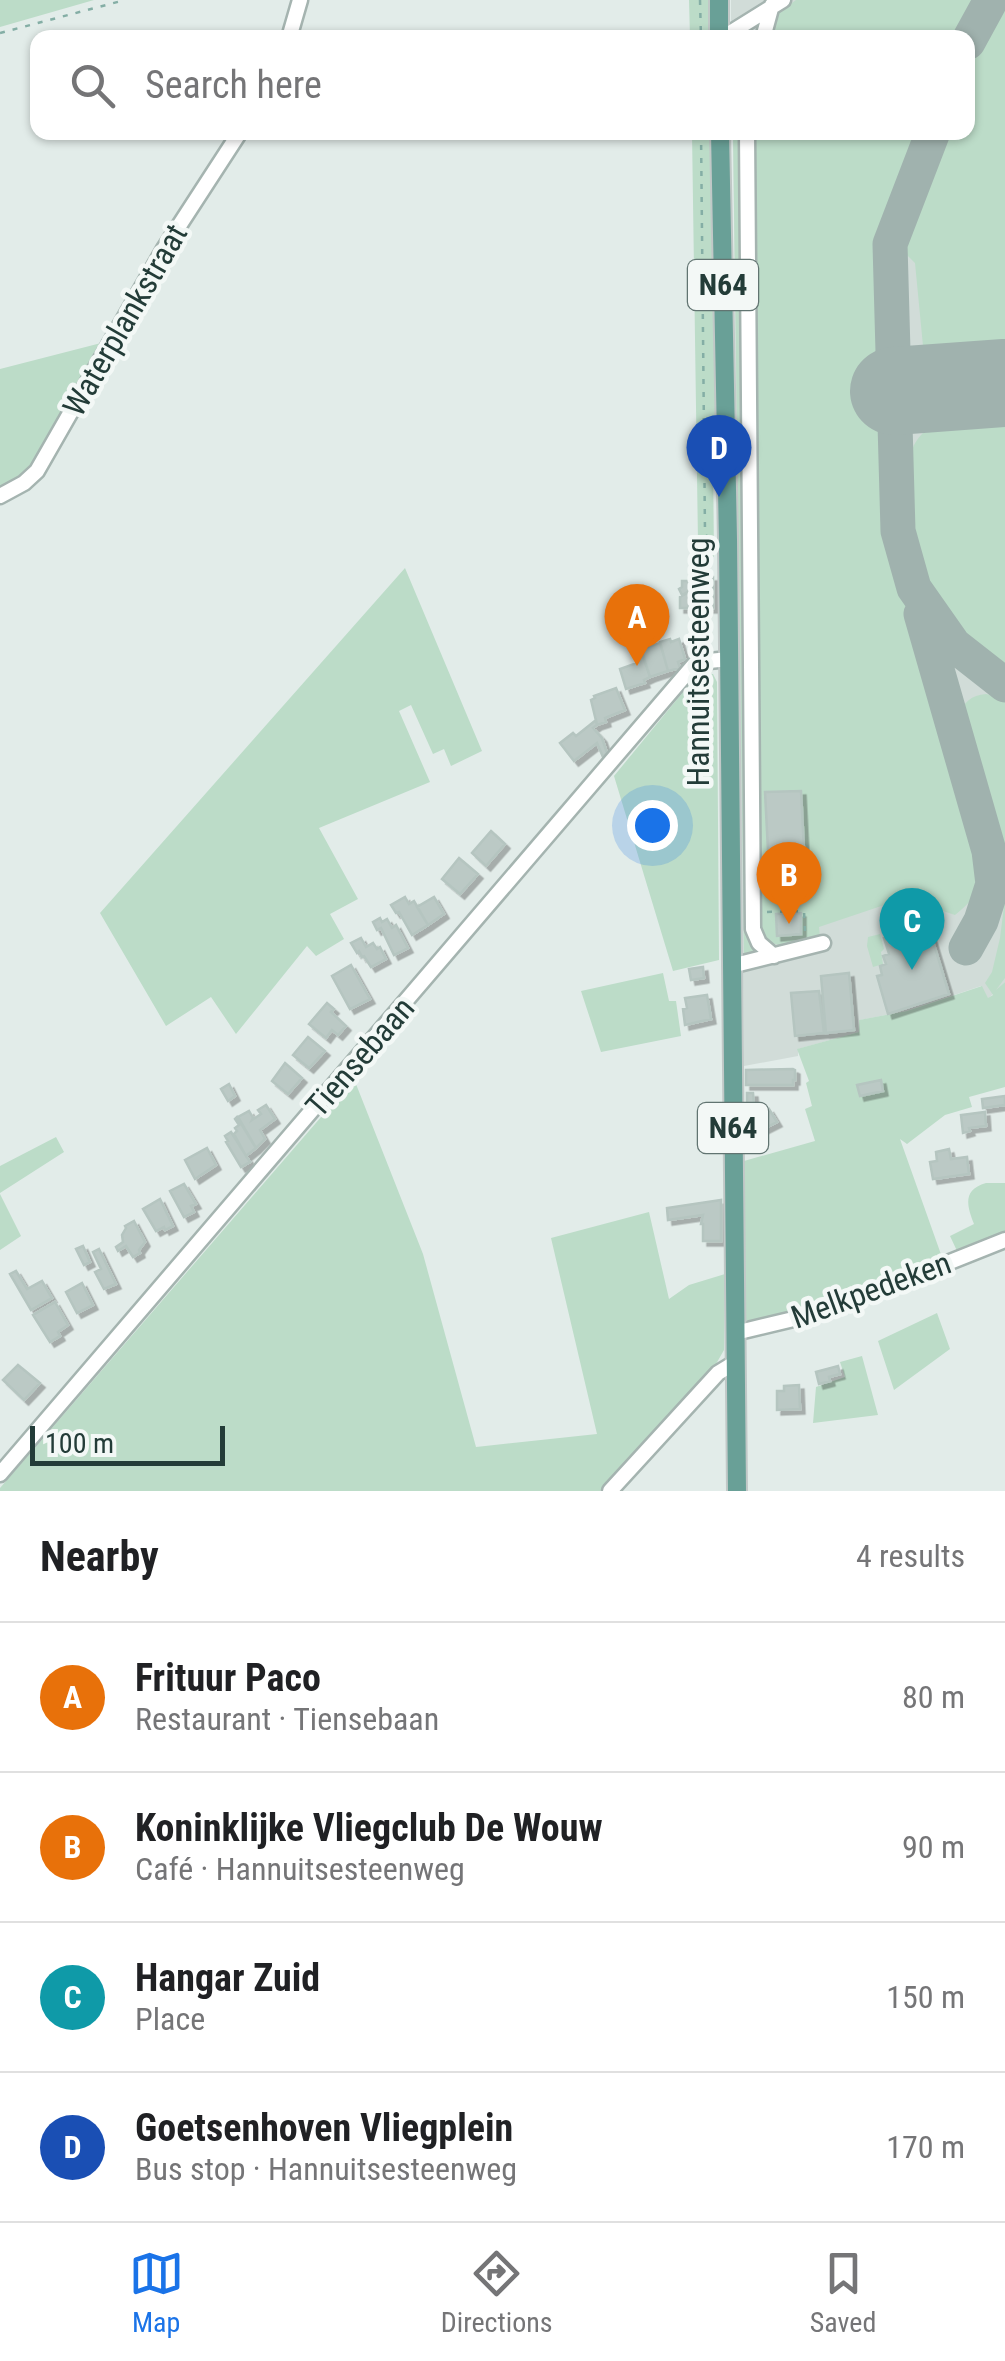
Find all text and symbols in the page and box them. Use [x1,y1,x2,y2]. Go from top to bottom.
search box [30,30,975,140]
icon: search [65,58,120,113]
text: Search here [145,63,322,107]
street label: Waterplankstraat [55,217,195,423]
road number: N64 [688,260,758,310]
pin: D [686,414,752,497]
street label: Hannuitsesteenweg [679,537,717,787]
pin: A [604,584,670,666]
your location [627,800,678,851]
pin: B [756,842,822,924]
pin: C [880,888,944,970]
street label: Tiensebaan [298,989,422,1125]
road number: N64 [698,1103,768,1153]
street label: Melkpedeken [786,1244,956,1336]
scale bar [30,1421,225,1466]
text: 100 m [45,1427,114,1460]
text: Nearby [40,1532,159,1581]
text: 4 results [856,1537,965,1575]
text: Frituur Paco [135,1656,321,1700]
text: A [63,1678,82,1716]
text: 80 m [902,1678,965,1716]
text: Restaurant · Tiensebaan [135,1700,439,1738]
text: Koninklijke Vliegclub De Wouw [135,1806,602,1850]
text: B [64,1828,81,1866]
text: 90 m [902,1828,965,1866]
text: Café · Hannuitsesteenweg [135,1850,465,1888]
text: Hangar Zuid [135,1956,320,2000]
text: C [63,1978,82,2016]
text: 150 m [886,1978,965,2016]
text: Place [135,2000,205,2038]
text: Goetsenhoven Vliegplein [135,2106,513,2150]
text: D [63,2128,82,2166]
text: 170 m [886,2128,965,2166]
text: Bus stop · Hannuitsesteenweg [135,2150,517,2188]
tab: Map [129,2246,184,2339]
tab: Directions [441,2246,553,2339]
tab: Saved [810,2246,876,2339]

